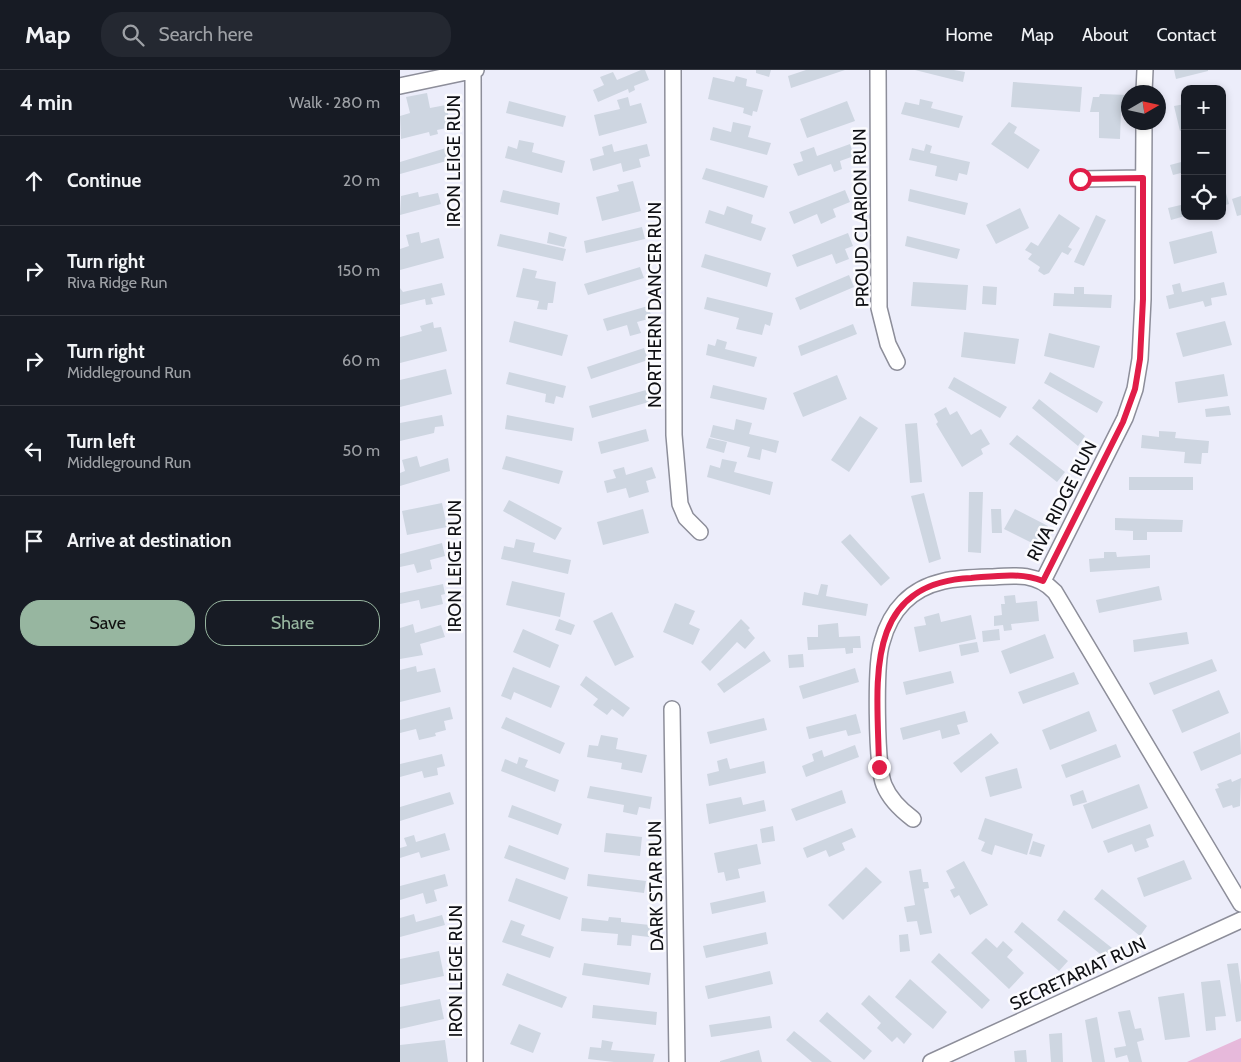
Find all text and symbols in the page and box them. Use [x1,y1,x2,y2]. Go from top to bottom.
search box [101,12,451,57]
text: Map [25,20,71,49]
icon: search [119,21,147,49]
text: Search here [159,23,253,46]
text: Home [945,24,993,46]
text: Map [1021,24,1054,46]
text: About [1082,24,1128,46]
text: Contact [1156,24,1216,46]
north arrow [1121,85,1166,130]
map controls [1181,85,1226,220]
button: + [1181,85,1226,130]
text: 4 min [20,90,73,115]
text: Walk · 280 m [289,93,380,112]
street label: IRON LEIGE RUN [443,95,465,227]
street label: PROUD CLARION RUN [848,128,874,308]
button: − [1181,130,1226,175]
icon: ahead [20,167,48,195]
route start [1069,168,1092,191]
text: Continue [67,169,141,192]
text: 20 m [343,171,380,190]
button: locate [1181,175,1226,220]
street label: NORTHERN DANCER RUN [644,202,666,408]
text: Turn right [67,250,145,273]
icon: right [20,257,48,285]
text: 150 m [337,261,380,280]
text: Riva Ridge Run [67,273,167,292]
text: Turn right [67,340,145,363]
icon: right [20,347,48,375]
text: 60 m [342,351,380,370]
text: Middleground Run [67,363,191,382]
text: Turn left [67,430,135,453]
icon: left [20,437,48,465]
street label: RIVA RIDGE RUN [1022,437,1102,565]
text: 50 m [343,441,380,460]
text: Middleground Run [67,453,191,472]
street label: IRON LEIGE RUN [444,500,466,632]
icon: arrive [20,527,48,555]
text: Arrive at destination [67,529,231,552]
button: Save [20,600,195,646]
button: Share [205,600,380,646]
route end [868,756,891,779]
street label: DARK STAR RUN [644,820,668,952]
street label: IRON LEIGE RUN [445,905,467,1037]
street label: SECRETARIAT RUN [1006,933,1150,1015]

